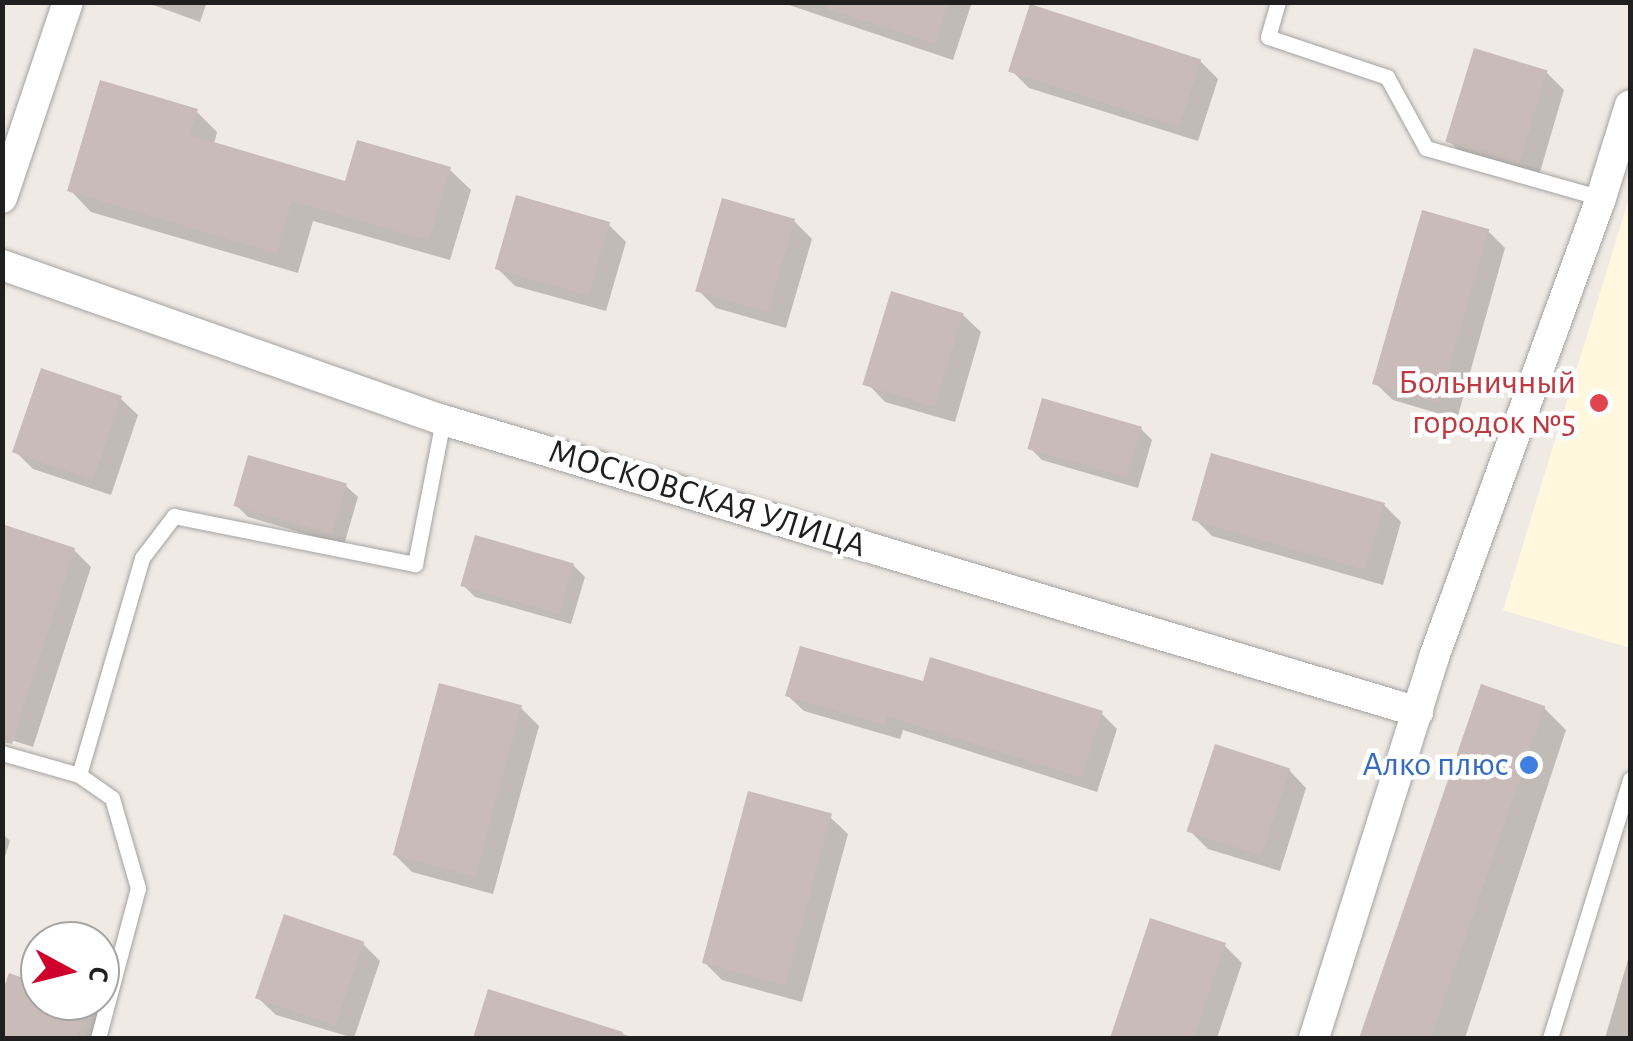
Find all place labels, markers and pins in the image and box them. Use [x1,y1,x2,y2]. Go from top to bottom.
place label: Больничный городок №5 [1398,362,1576,444]
marker: Больничный городок №5 [1586,390,1612,416]
place label: Алко плюс [1362,744,1509,786]
marker: Алко плюс [1518,754,1540,776]

